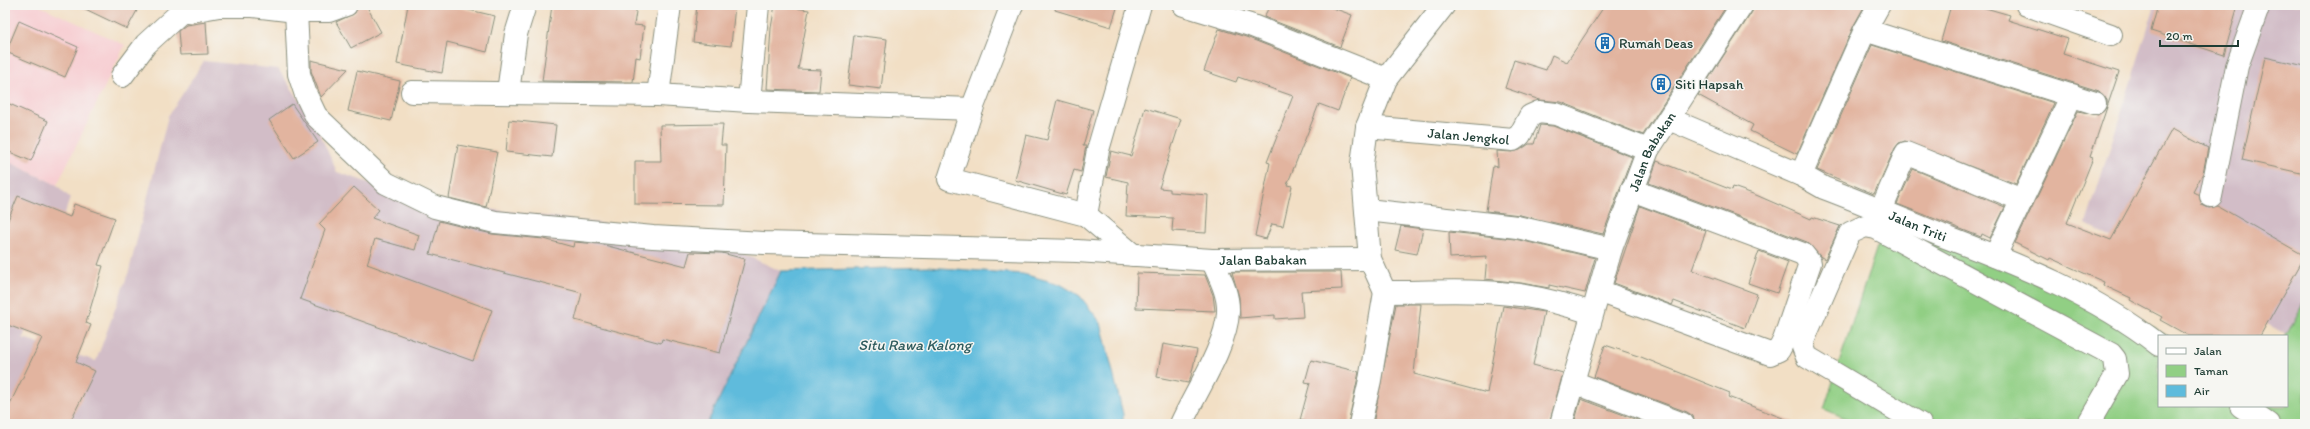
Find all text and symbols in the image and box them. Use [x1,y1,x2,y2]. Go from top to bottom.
scale bar [2160,22,2238,48]
text: 20 m [2166,29,2193,43]
building icon: Rumah Deas [1594,32,1616,54]
place label: Rumah Deas [1619,35,1693,52]
building icon: Siti Hapsah [1650,73,1672,95]
place label: Siti Hapsah [1675,76,1744,93]
street label: Jalan Babakan [1625,108,1680,194]
street label: Jalan Jengkol [1427,124,1510,149]
street label: Jalan Triti [1886,207,1949,246]
street label: Jalan Babakan [1219,251,1307,269]
legend [2158,335,2288,407]
water label: Situ Rawa Kalong [859,336,974,354]
text: Jalan [2194,344,2222,358]
text: Taman [2194,364,2229,378]
text: Air [2194,384,2210,398]

